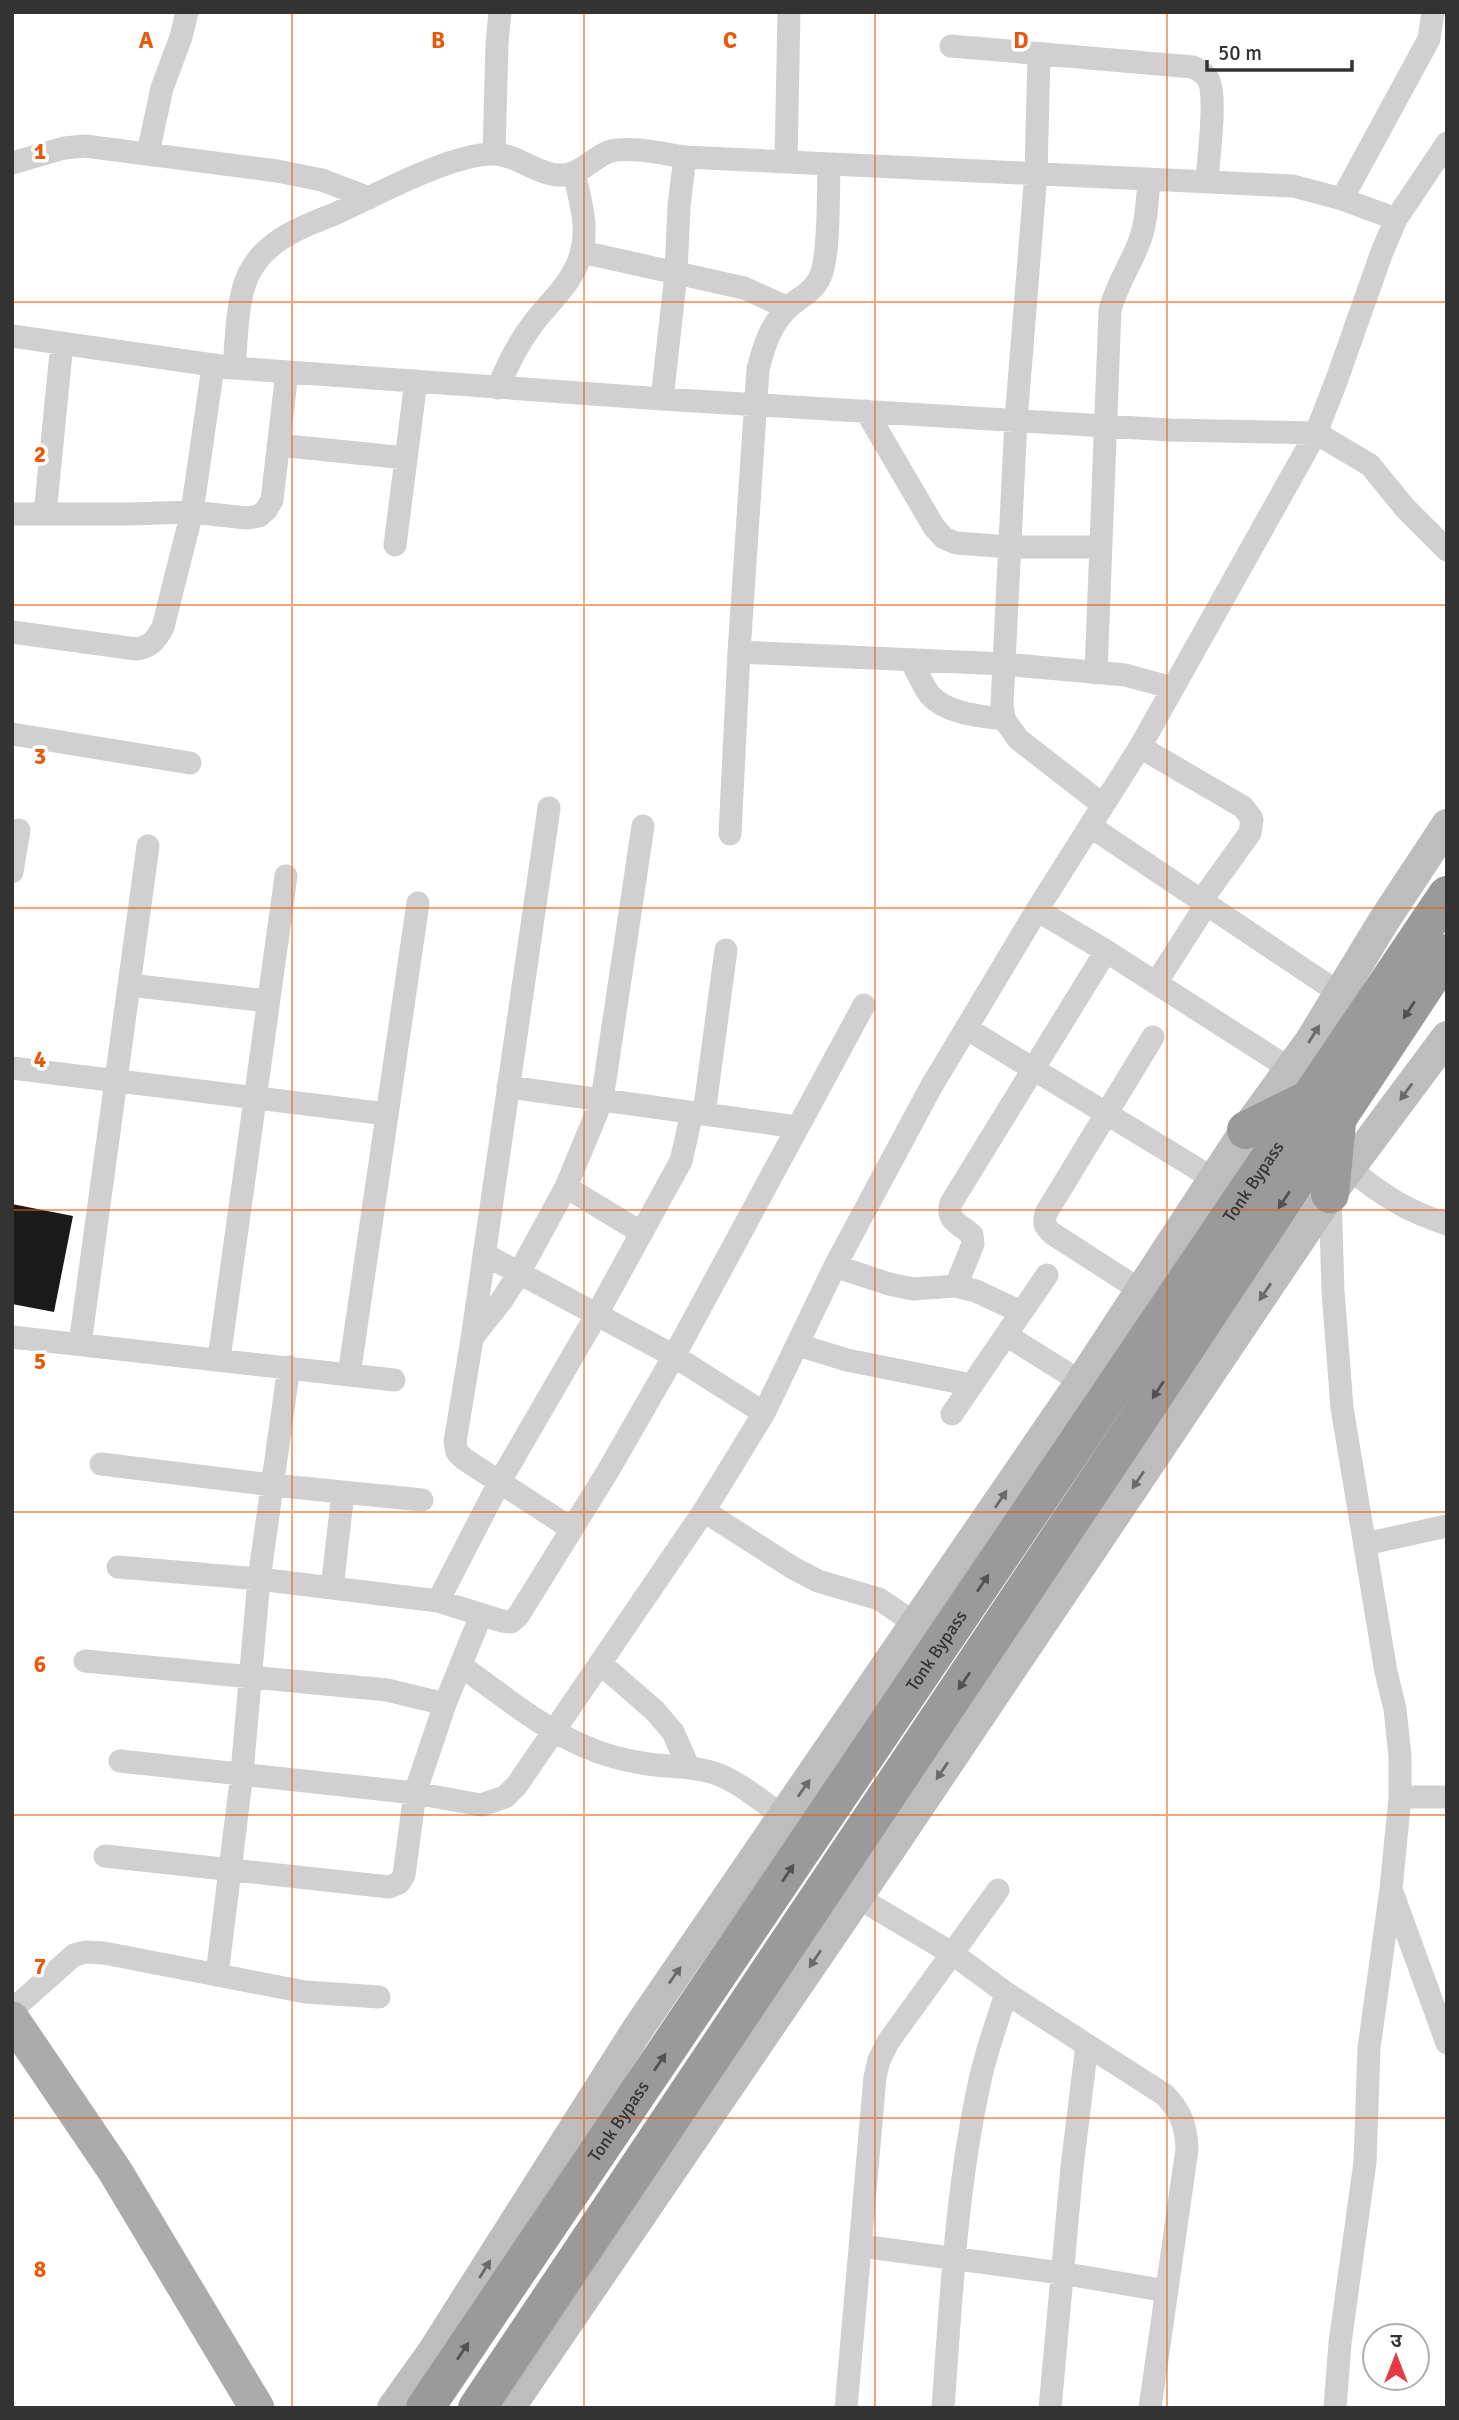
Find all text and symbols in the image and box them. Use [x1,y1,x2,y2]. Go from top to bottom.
text: A [139,26,154,55]
text: B [431,26,445,55]
text: C [723,26,737,55]
text: D [1013,26,1029,55]
scale bar [1207,28,1352,72]
text: 50 m [1218,40,1262,66]
text: 1 [34,137,46,166]
text: 2 [34,440,46,469]
text: 3 [34,742,46,771]
one-way arrow [1403,1001,1416,1020]
one-way arrow [1308,1025,1321,1044]
text: 4 [34,1045,46,1074]
one-way arrow [1399,1082,1414,1100]
street label: Tonk Bypass [1218,1137,1289,1226]
one-way arrow [1277,1190,1290,1210]
one-way arrow [1259,1282,1272,1301]
text: 5 [34,1347,46,1376]
one-way arrow [1151,1381,1165,1399]
one-way arrow [1131,1470,1144,1490]
one-way arrow [994,1490,1008,1508]
one-way arrow [976,1574,990,1592]
street label: Tonk Bypass [901,1606,972,1695]
text: 6 [34,1650,46,1679]
one-way arrow [957,1672,971,1690]
one-way arrow [936,1761,949,1781]
one-way arrow [797,1779,811,1797]
one-way arrow [781,1863,794,1883]
one-way arrow [808,1950,822,1968]
text: 7 [34,1952,46,1981]
one-way arrow [668,1966,682,1984]
one-way arrow [653,2052,666,2071]
street label: Tonk Bypass [584,2076,654,2166]
text: 8 [34,2255,46,2284]
one-way arrow [479,2260,492,2279]
north arrow [1361,2322,1431,2392]
text: उ [1390,2329,1402,2353]
one-way arrow [456,2342,470,2360]

